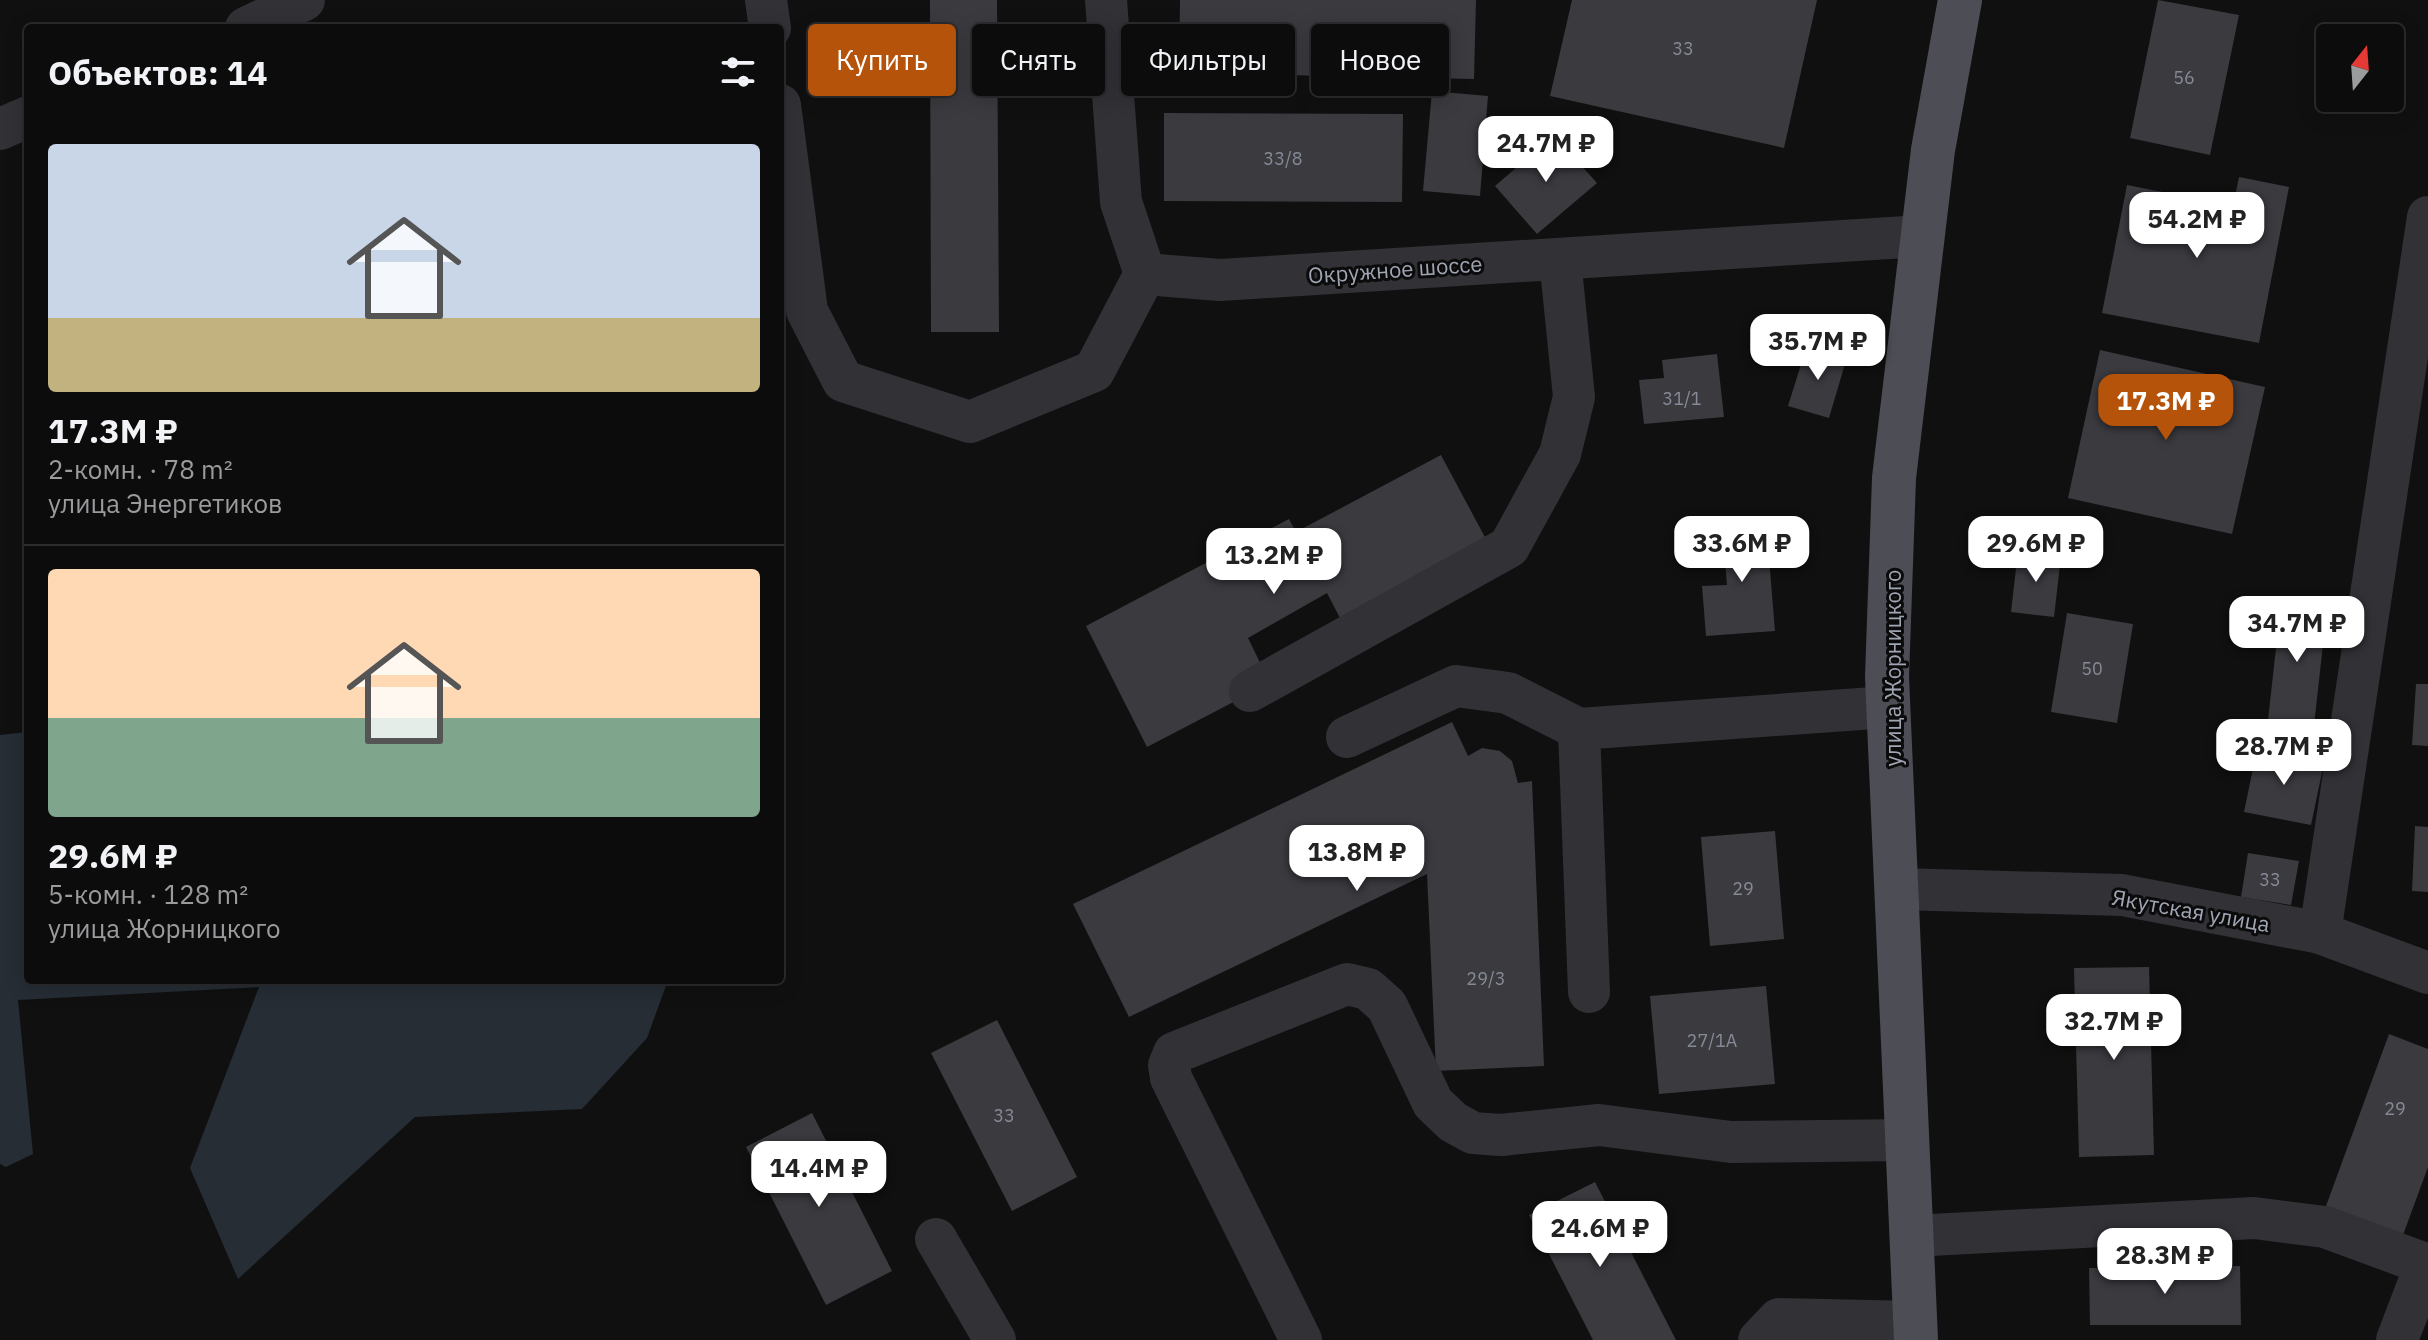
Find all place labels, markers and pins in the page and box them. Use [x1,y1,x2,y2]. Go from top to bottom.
pin: 24.7M ₽ [1472,116,1620,184]
pin: 54.2M ₽ [2123,192,2271,260]
pin: 35.7M ₽ [1744,314,1892,382]
pin: 17.3M ₽ [2092,374,2240,442]
pin: 33.6M ₽ [1668,516,1816,584]
pin: 29.6M ₽ [1962,516,2110,584]
pin: 13.2M ₽ [1200,528,1348,596]
pin: 34.7M ₽ [2223,596,2371,664]
pin: 28.7M ₽ [2210,719,2358,787]
pin: 13.8M ₽ [1283,825,1431,893]
pin: 32.7M ₽ [2040,994,2188,1062]
pin: 14.4M ₽ [745,1141,893,1209]
pin: 24.6M ₽ [1526,1201,1674,1269]
pin: 28.3M ₽ [2091,1228,2239,1296]

